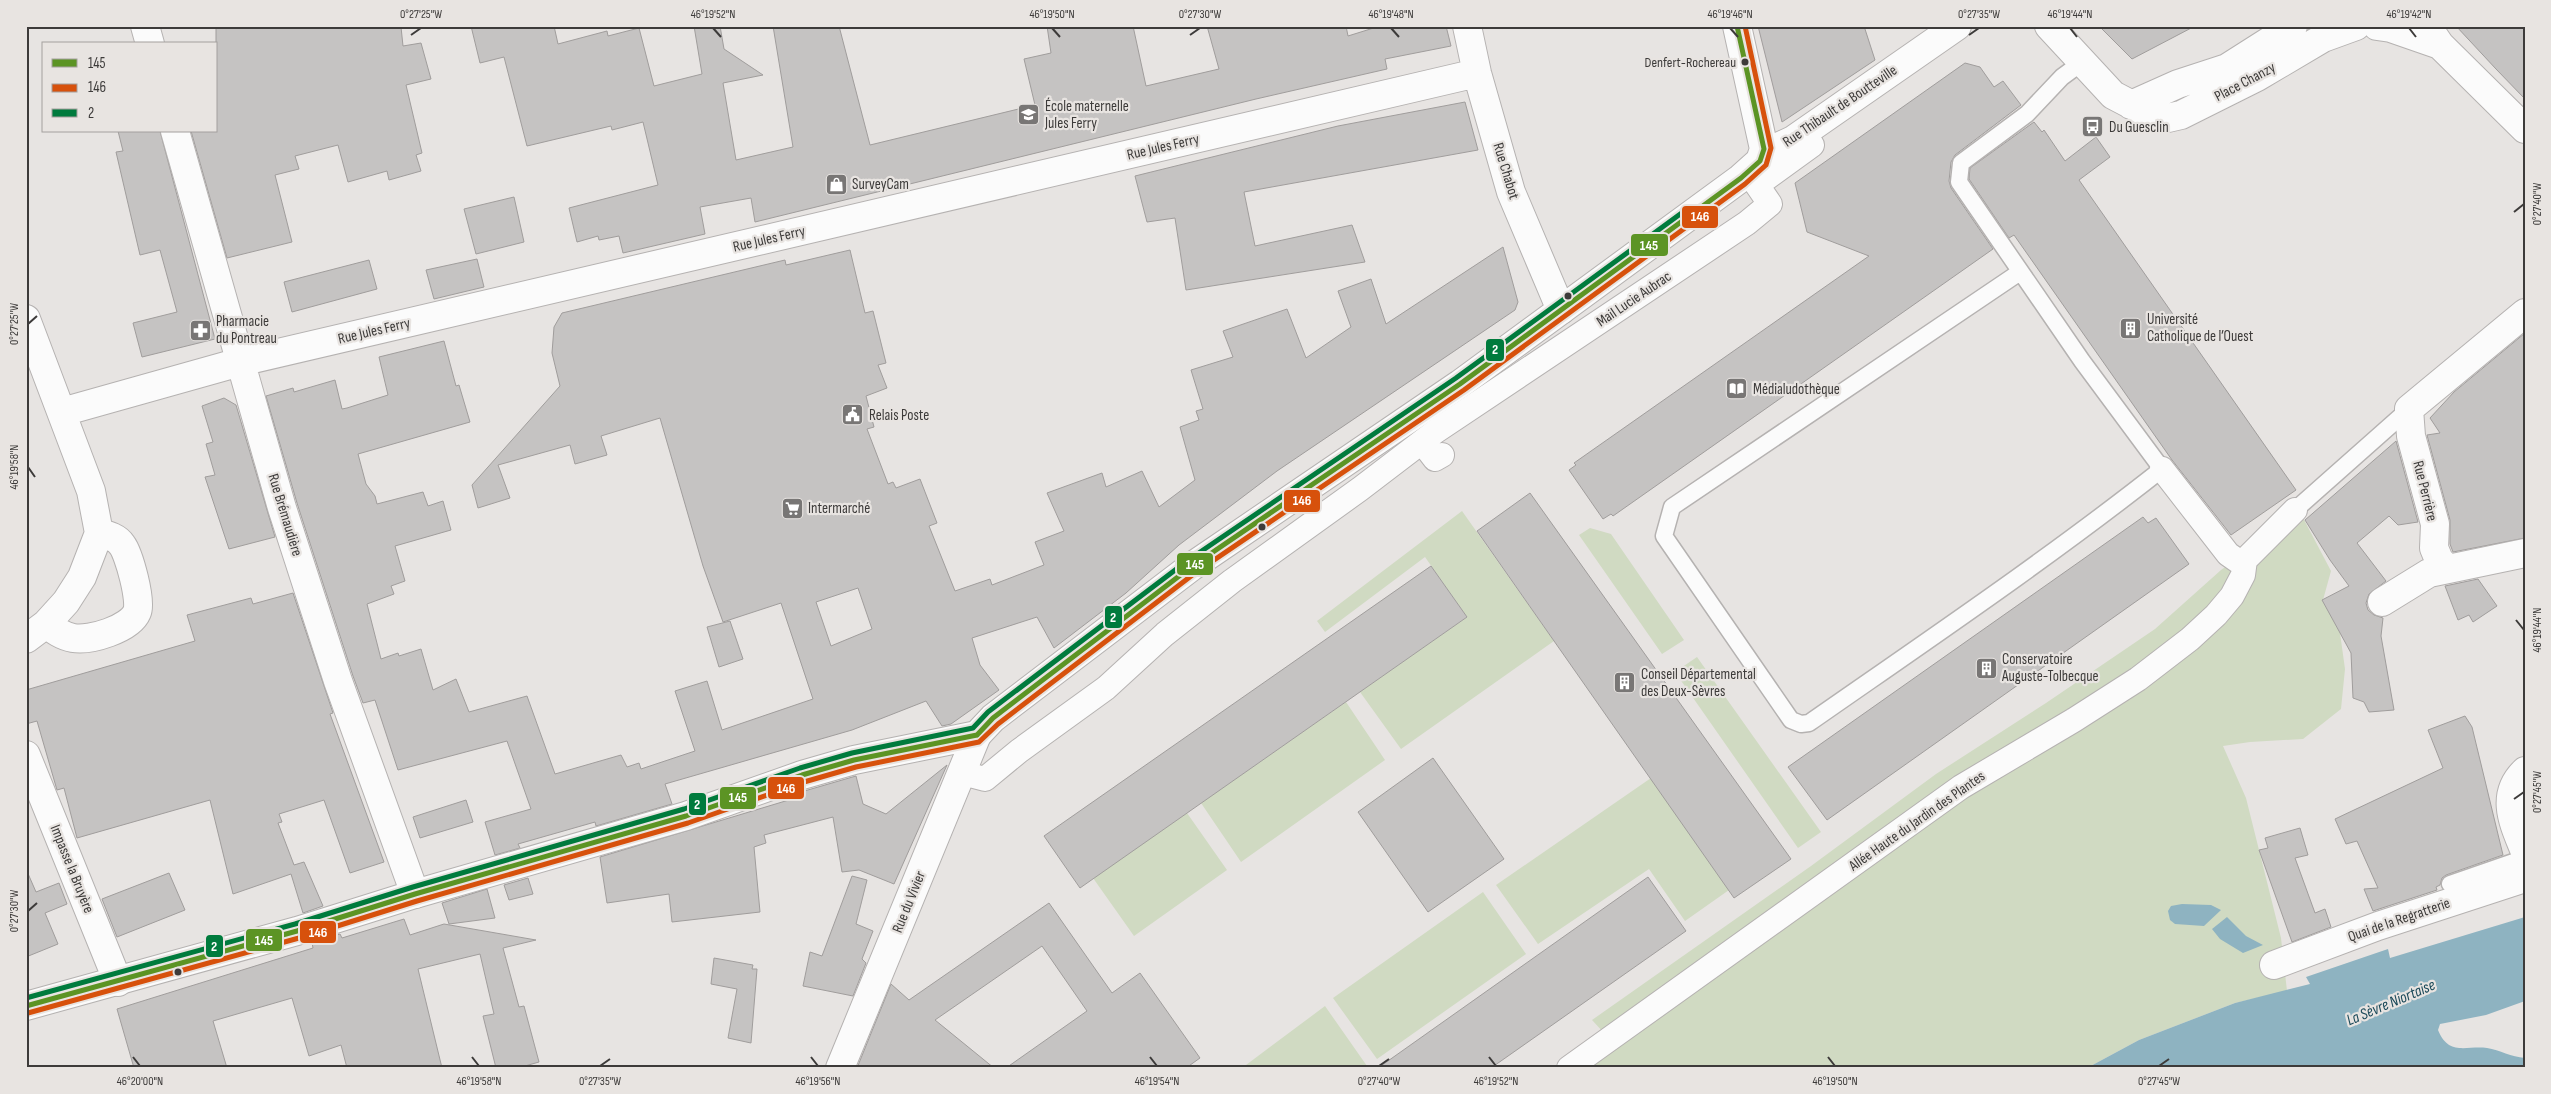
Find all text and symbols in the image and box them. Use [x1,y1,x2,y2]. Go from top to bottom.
text: 0°27'25"W [400,7,442,22]
text: 46°19'52"N [691,7,735,22]
text: 46°19'50"N [1029,7,1075,22]
text: 0°27'30"W [1179,7,1221,22]
text: 46°19'48"N [1368,7,1414,22]
text: 46°19'46"N [1707,7,1753,22]
text: 0°27'35"W [1958,7,2000,22]
text: 46°19'44"N [2048,7,2092,22]
text: 46°19'42"N [2387,7,2431,22]
legend [42,42,218,132]
text: 145 [88,54,106,73]
place label: Denfert-Rochereau [1645,54,1736,71]
marker: Denfert-Rochereau [1740,57,1750,67]
street label: Place Chanzy [2211,58,2279,106]
street label: Rue Thibault de Boutteville [1779,61,1901,151]
text: 146 [88,78,106,97]
place label: École maternelle Jules Ferry [1044,97,1129,133]
school or university icon: École maternelle Jules Ferry [1017,103,1041,127]
text: 2 [88,104,94,123]
bus stop icon: Du Guesclin [2081,115,2105,139]
place label: Du Guesclin [2109,118,2169,137]
street label: Rue Jules Ferry [1125,129,1201,165]
street label: Rue Chabot [1488,140,1524,202]
shop icon: SurveyCam [824,172,848,196]
place label: SurveyCam [852,175,909,194]
text: 0°27'40"W [2530,183,2545,225]
line badge: 146 [1681,205,1719,229]
text: 146 [1691,208,1710,225]
street label: Rue Jules Ferry [731,221,807,257]
line badge: 145 [1630,233,1669,257]
text: 145 [1640,237,1658,254]
street label: Mail Lucie Aubrac [1593,267,1675,331]
unlabelled marker [1563,291,1573,301]
text: 0°27'25"W [7,303,22,345]
place label: Université Catholique de l’Ouest [2147,310,2254,346]
place label: Pharmacie du Pontreau [216,312,277,348]
street label: Rue Jules Ferry [336,313,412,349]
building icon: Université Catholique de l’Ouest [2119,316,2143,340]
pharmacy icon: Pharmacie du Pontreau [188,318,212,342]
line badge: 2 [1485,338,1505,362]
text: 2 [1492,341,1498,358]
library icon: Médialudothèque [1725,377,1749,401]
place label: Médialudothèque [1753,380,1840,399]
public building icon: Relais Poste [841,403,865,427]
place label: Relais Poste [869,406,929,425]
text: 46°19'58"N [7,445,22,489]
street label: Rue Perrière [2408,459,2442,523]
street label: Rue Brémaudière [263,471,307,559]
line badge: 146 [1283,489,1321,513]
text: 146 [1293,492,1312,509]
supermarket icon: Intermarché [780,496,804,520]
place label: Intermarché [808,499,870,518]
unlabelled marker [1257,522,1267,532]
line badge: 145 [1176,552,1214,576]
text: 145 [1186,556,1204,573]
line badge: 2 [1104,605,1123,629]
text: 46°19'44"N [2530,608,2545,652]
text: 2 [1110,609,1116,626]
place label: Conservatoire Auguste-Tolbecque [2001,650,2098,686]
building icon: Conservatoire Auguste-Tolbecque [1974,656,1998,680]
place label: Conseil Départemental des Deux-Sèvres [1641,665,1756,701]
building icon: Conseil Départemental des Deux-Sèvres [1613,671,1637,695]
street label: Allée Haute du Jardin des Plantes [1844,767,1989,876]
text: 0°27'45"W [2530,771,2545,813]
line badge: 146 [767,776,805,800]
text: 146 [777,780,796,797]
line badge: 145 [719,786,757,810]
text: 145 [729,789,747,806]
line badge: 2 [688,792,707,816]
text: 2 [694,796,700,813]
street label: Impasse la Bruyère [46,822,98,916]
street label: Rue du Vivier [888,868,930,936]
text: 0°27'30"W [7,890,22,932]
street label: Quai de la Regratterie [2345,894,2453,946]
line badge: 146 [299,920,337,944]
text: 146 [309,924,328,941]
line badge: 145 [245,928,283,952]
text: 145 [255,932,273,949]
line badge: 2 [205,934,224,958]
text: 2 [211,938,217,955]
unlabelled marker [173,967,183,977]
water label: La Sèvre Niortaise [2344,976,2438,1030]
text: 46°20'00"N [117,1074,163,1089]
text: 46°19'58"N [457,1074,501,1089]
text: 0°27'35"W [579,1074,621,1089]
text: 46°19'56"N [796,1074,840,1089]
text: 46°19'54"N [1135,1074,1179,1089]
text: 0°27'40"W [1358,1074,1400,1089]
text: 46°19'52"N [1474,1074,1518,1089]
text: 46°19'50"N [1812,1074,1858,1089]
text: 0°27'45"W [2138,1074,2180,1089]

